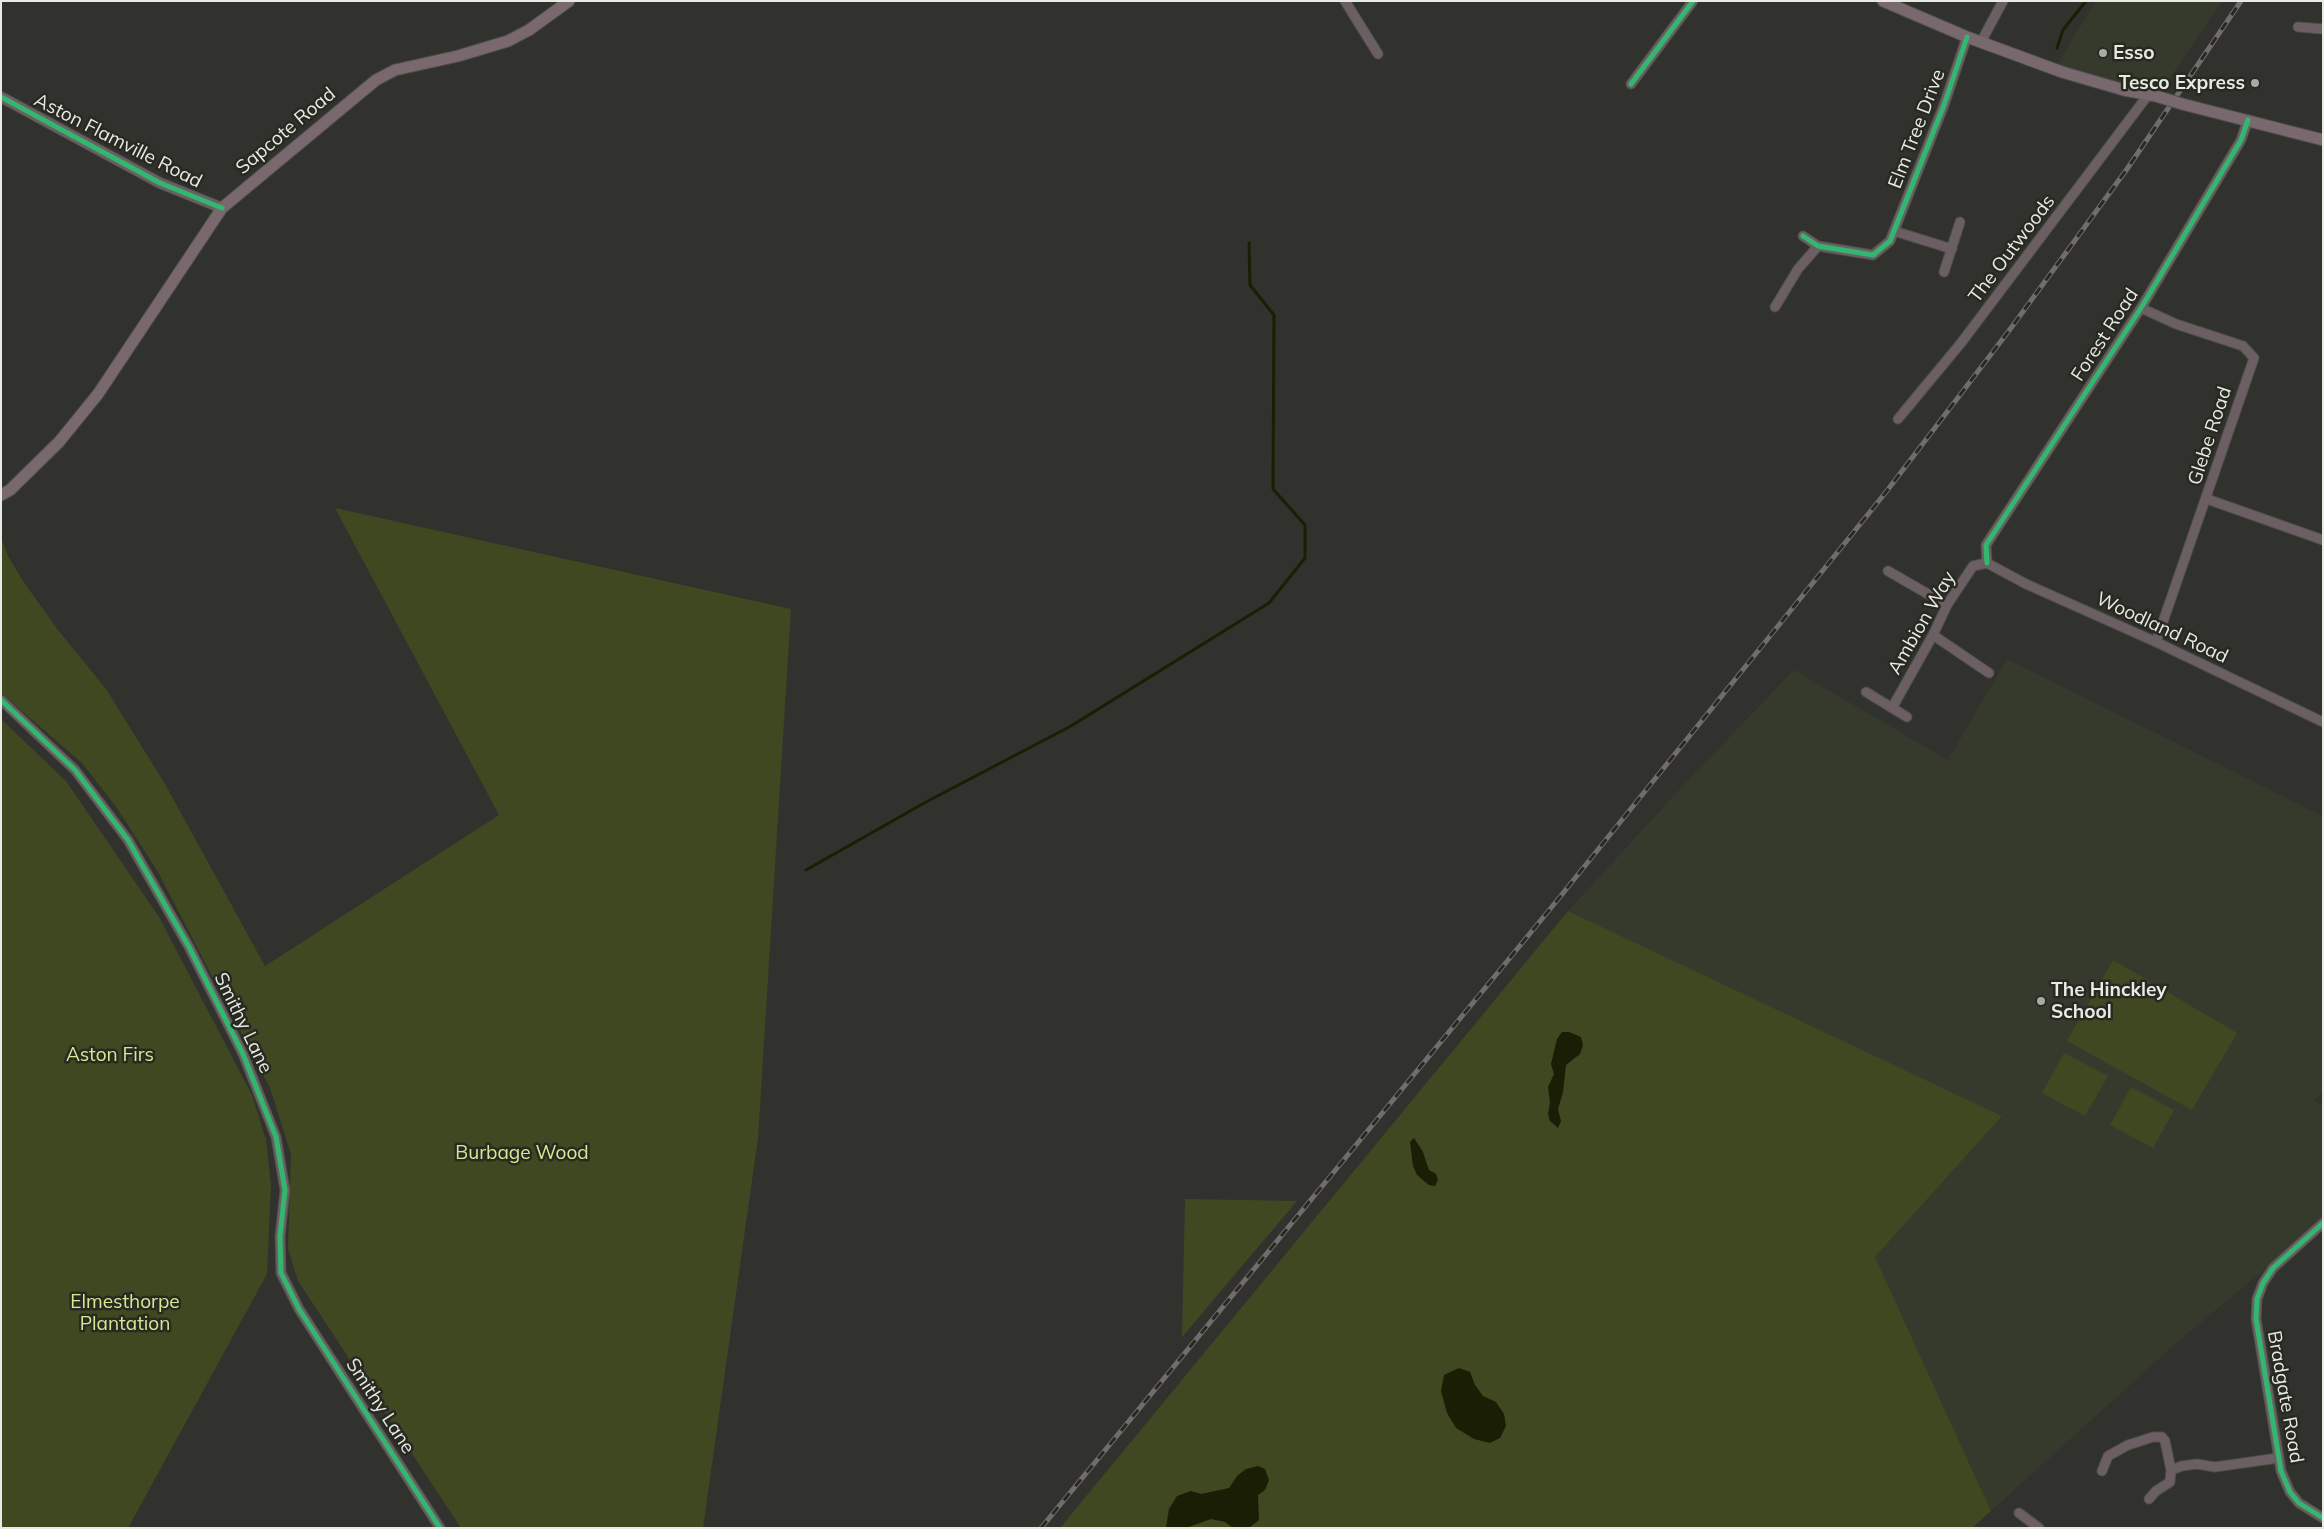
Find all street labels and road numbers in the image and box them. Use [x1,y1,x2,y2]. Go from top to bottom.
street label: Elm Tree Drive [1884,66,1950,192]
street label: Sapcote Road [232,83,340,179]
street label: Aston Flamville Road [30,89,206,193]
street label: The Outwoods [1964,191,2060,307]
street label: Forest Road [2067,284,2143,386]
street label: Glebe Road [2183,384,2237,488]
street label: Ambion Way [1883,568,1961,678]
street label: Woodland Road [2092,587,2232,669]
street label: Smithy Lane [209,969,277,1077]
street label: Bradgate Road [2262,1329,2308,1465]
street label: Smithy Lane [341,1354,419,1458]

